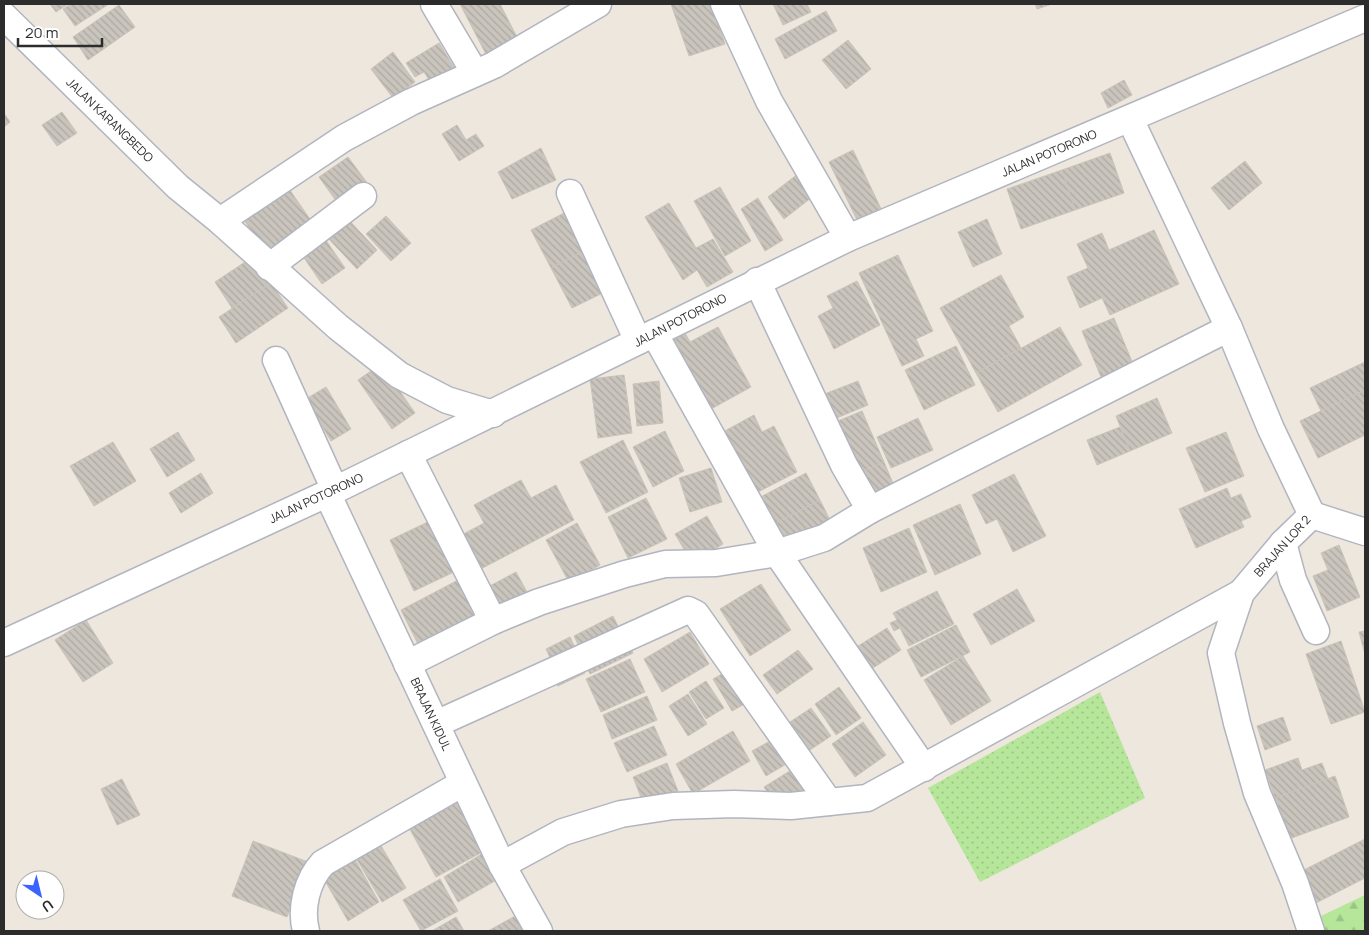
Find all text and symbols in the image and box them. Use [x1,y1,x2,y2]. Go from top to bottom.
scale bar [18,15,101,47]
text: 20 m [25,22,58,43]
street label: JALAN KARANGBEDO [63,74,157,166]
street label: JALAN POTORONO [999,125,1100,181]
street label: JALAN POTORONO [631,289,730,351]
street label: JALAN POTORONO [266,469,366,527]
street label: BRAJAN LOR 2 [1250,511,1314,580]
street label: BRAJAN KIDUL [407,675,455,753]
north arrow [15,870,65,920]
text: U [38,895,57,917]

